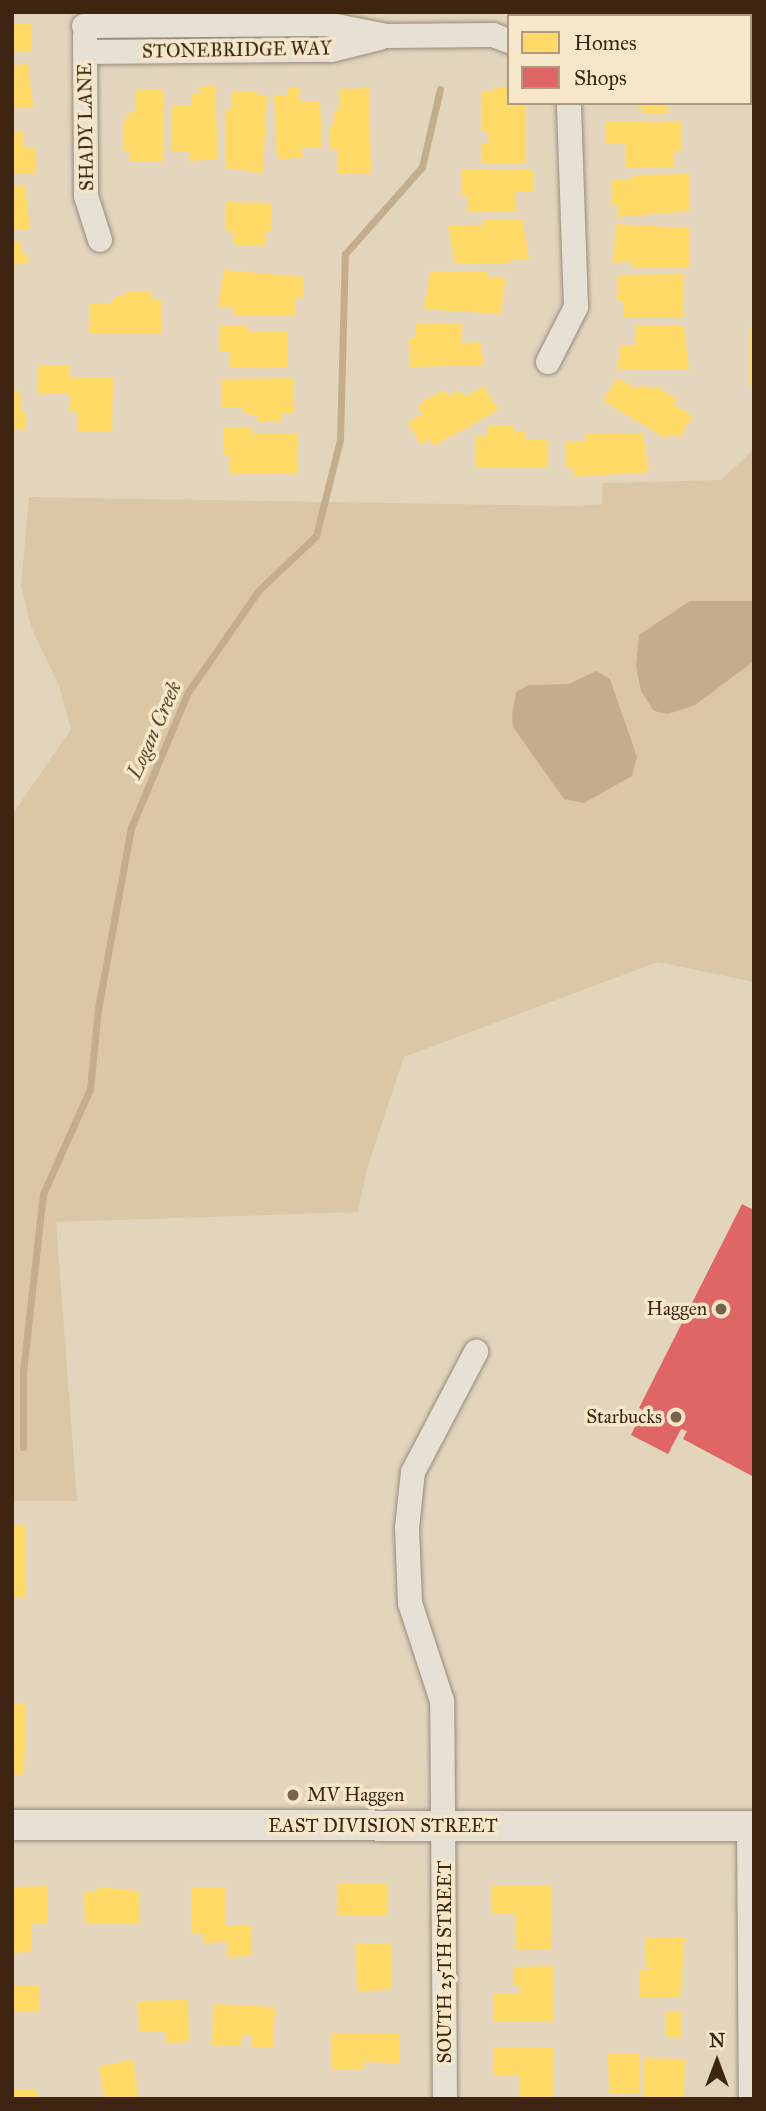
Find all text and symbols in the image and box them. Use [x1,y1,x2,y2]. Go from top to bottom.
legend [507,14,752,105]
text: Homes [574,30,637,56]
street label: STONEBRIDGE WAY [142,37,332,63]
street label: SHADY LANE [73,63,99,191]
text: Shops [574,65,627,91]
water label: Logan Creek [121,677,187,783]
place label: Haggen [647,1298,707,1320]
marker: Haggen [713,1301,729,1317]
place label: Starbucks [586,1406,662,1428]
marker: Starbucks [668,1409,684,1425]
place label: MV Haggen [307,1784,404,1806]
marker: MV Haggen [285,1787,301,1803]
street label: EAST DIVISION STREET [268,1815,498,1837]
street label: SOUTH 25TH STREET [434,1861,456,2063]
north arrow [682,2027,752,2097]
text: N [709,2029,725,2052]

